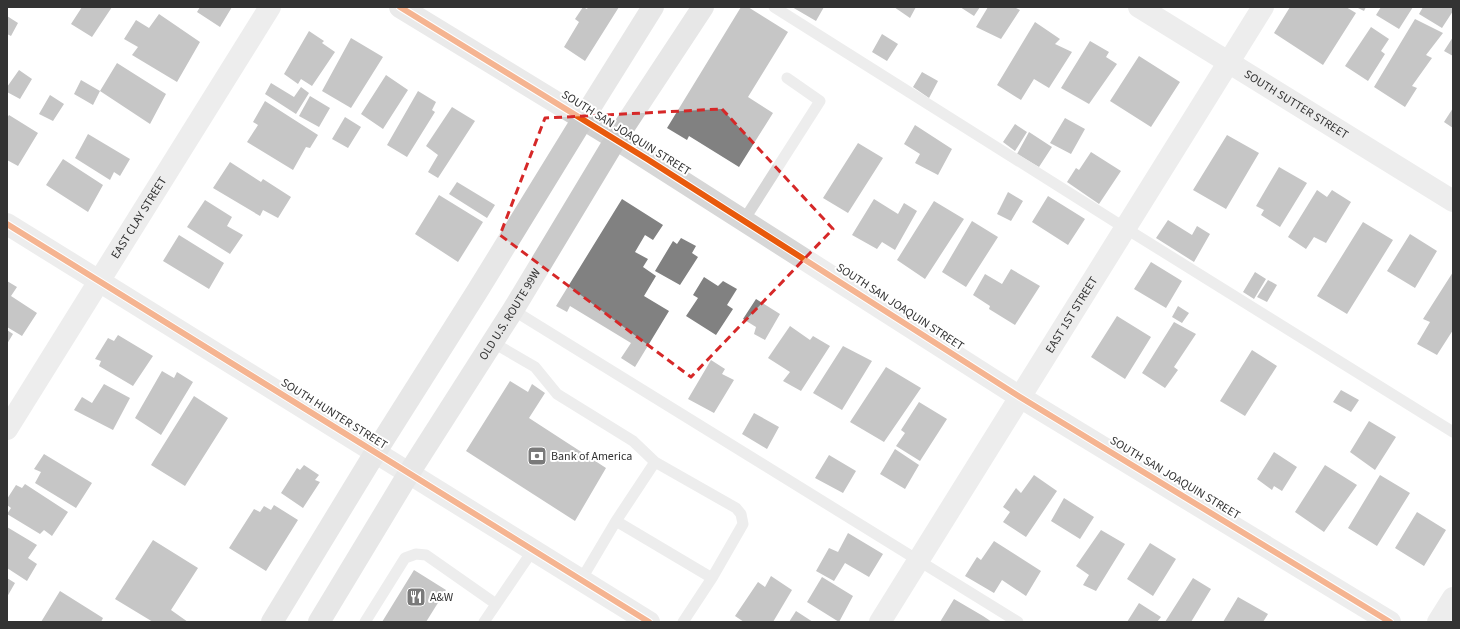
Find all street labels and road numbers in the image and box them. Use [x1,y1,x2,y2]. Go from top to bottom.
street label: SOUTH SUTTER STREET [1241,65,1352,143]
street label: SOUTH SAN JOAQUIN STREET [558,86,694,180]
street label: EAST CLAY STREET [107,173,171,262]
street label: SOUTH SAN JOAQUIN STREET [833,259,968,355]
street label: OLD U.S. ROUTE 99W [475,265,545,363]
street label: EAST 1ST STREET [1041,273,1102,356]
street label: SOUTH HUNTER STREET [278,374,391,454]
street label: SOUTH SAN JOAQUIN STREET [1107,432,1244,524]

